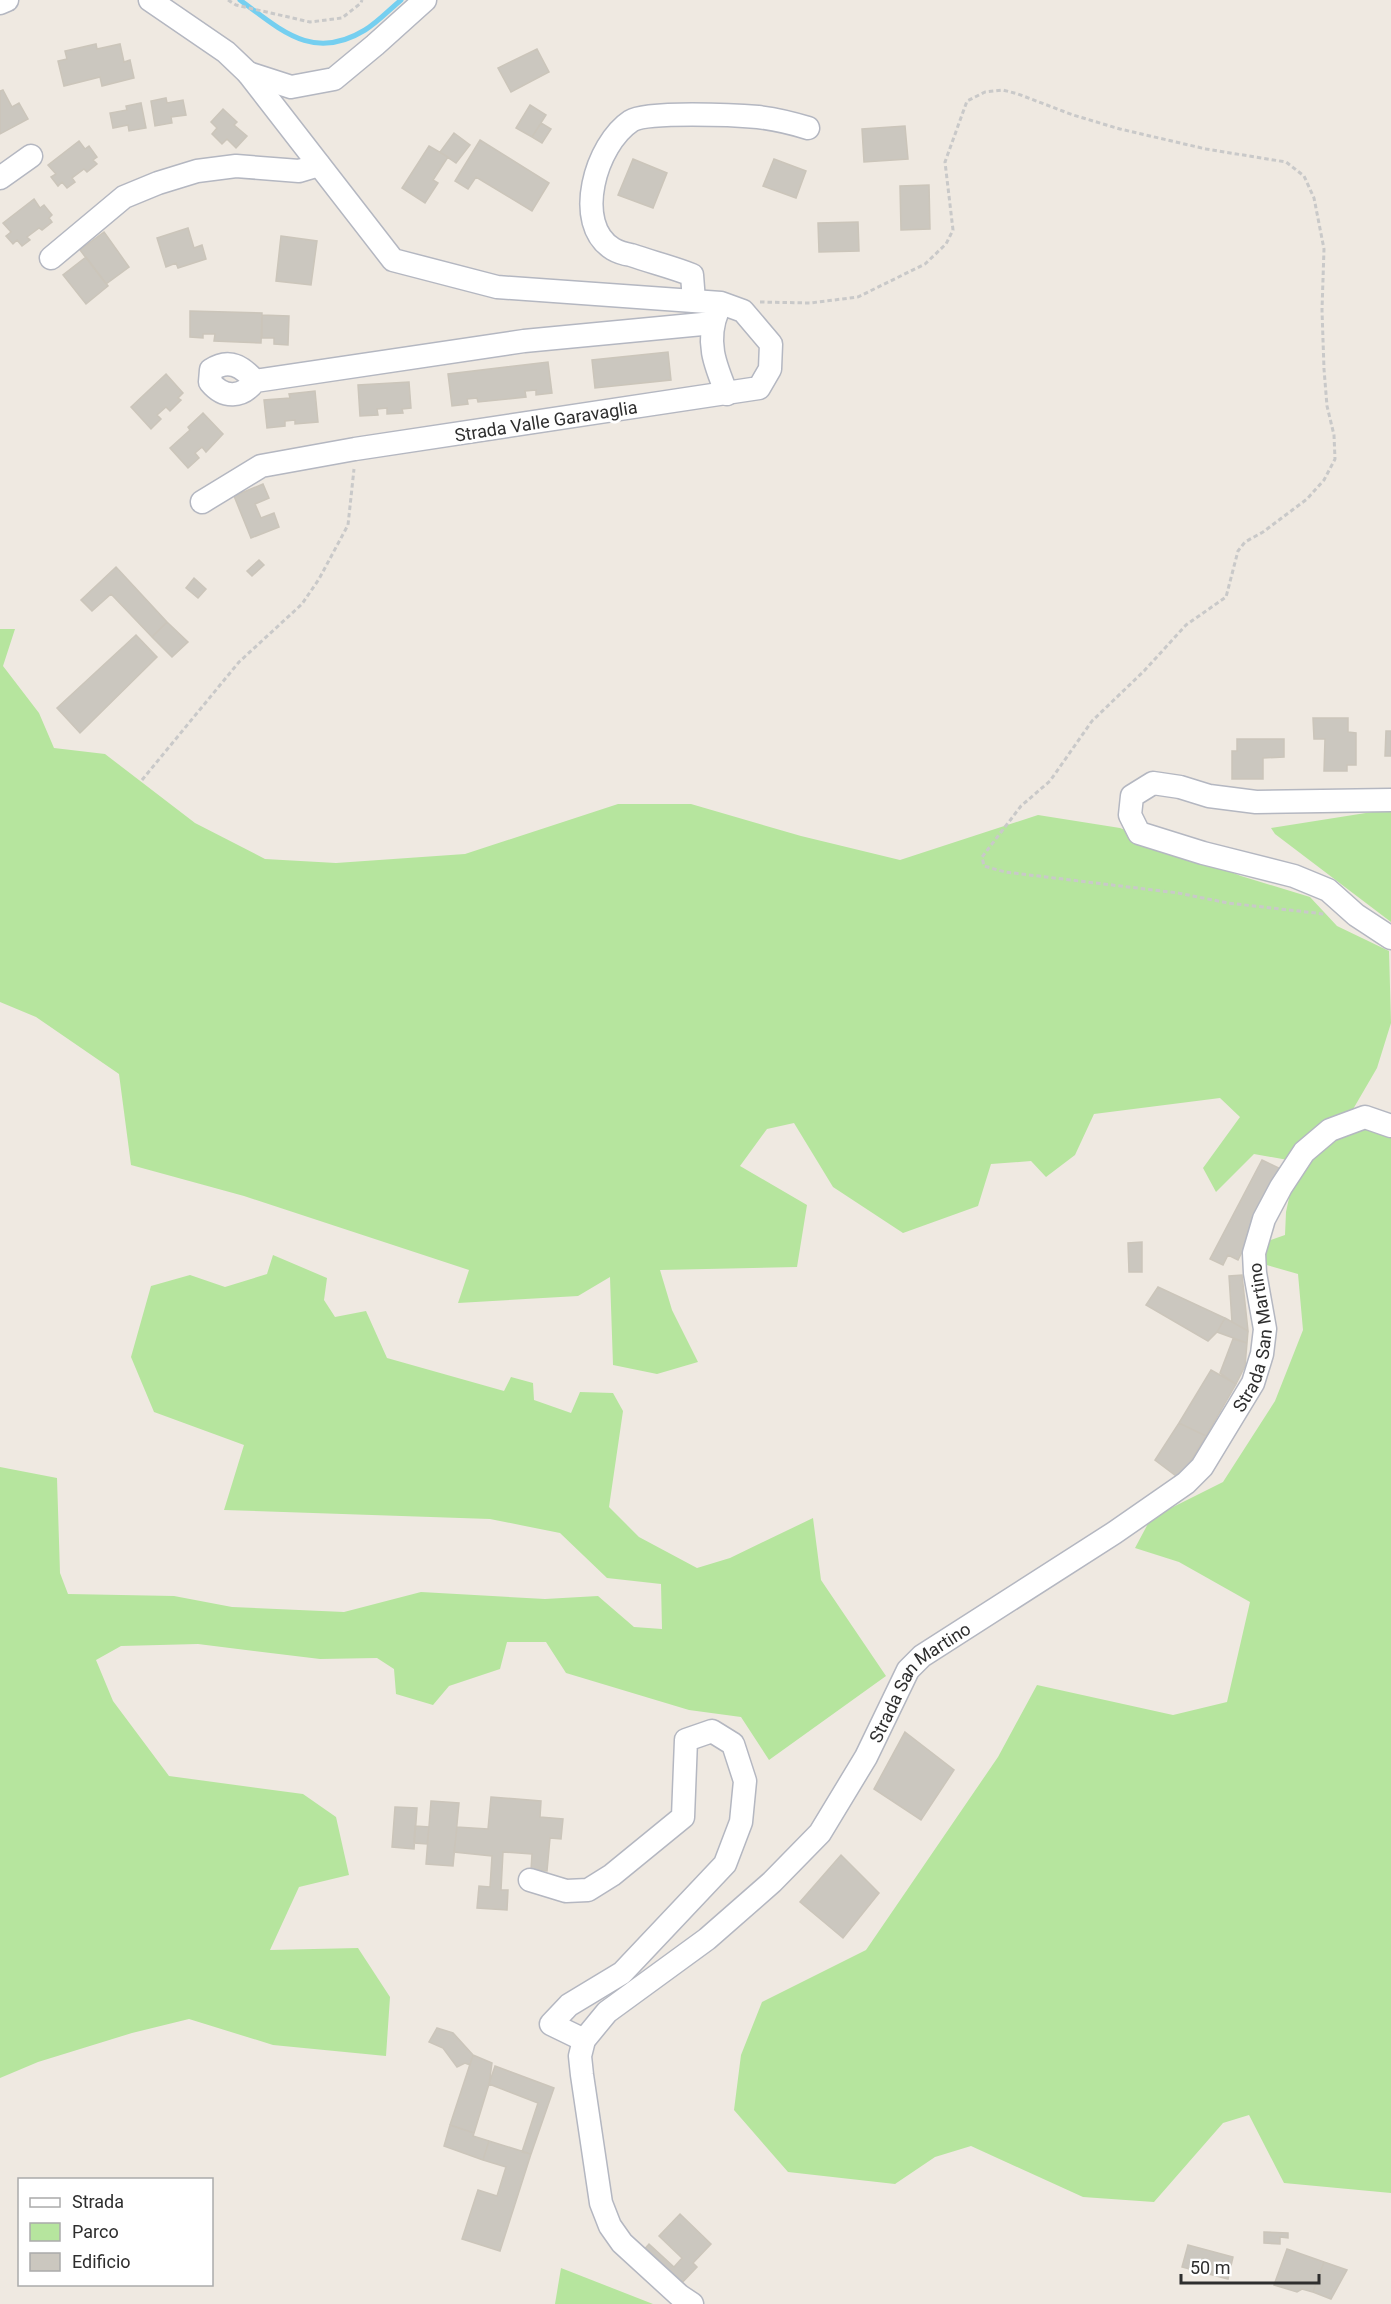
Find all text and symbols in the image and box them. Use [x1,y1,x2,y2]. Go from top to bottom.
street label: Strada Valle Garavaglia [453,396,639,446]
street label: Strada San Martino [1228,1262,1275,1415]
street label: Strada San Martino [864,1617,974,1746]
legend [18,2178,213,2286]
text: Strada [72,2191,124,2212]
text: Parco [72,2221,119,2242]
scale bar [1181,2247,1319,2285]
text: Edificio [72,2251,131,2272]
text: 50 m [1190,2257,1230,2278]

